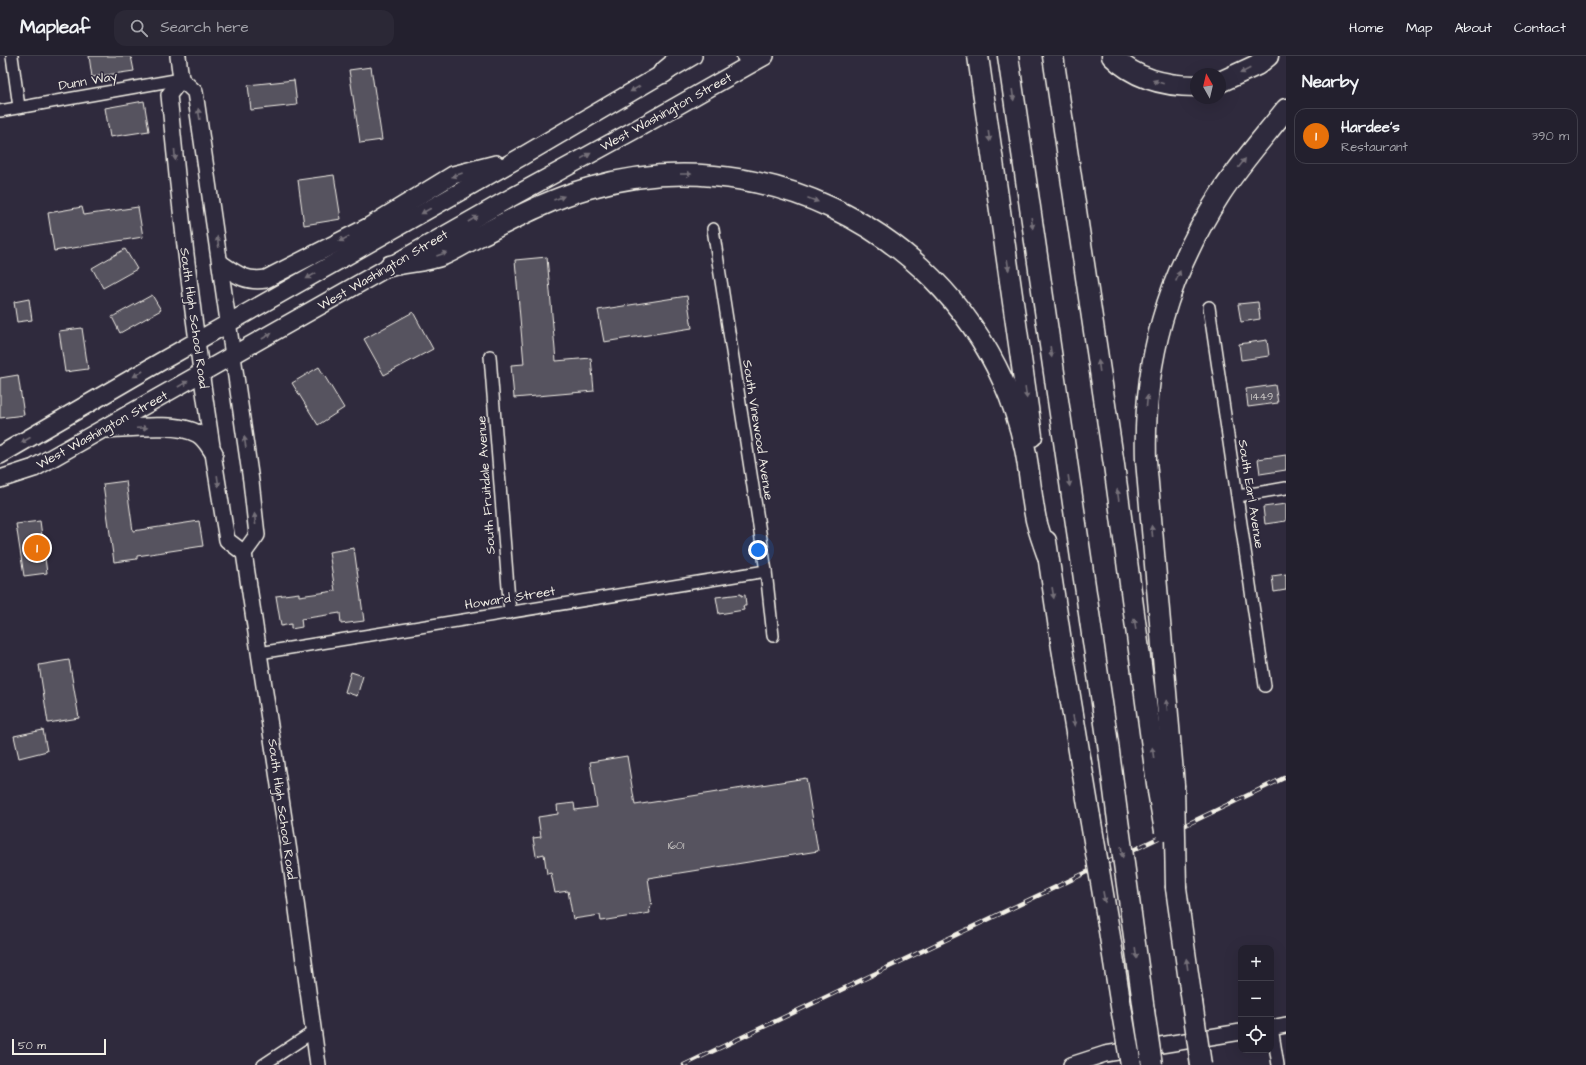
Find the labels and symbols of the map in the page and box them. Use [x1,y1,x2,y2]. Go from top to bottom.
street label: Dunn Way [57,67,119,96]
street label: West Washington Street [597,68,736,157]
north arrow [1190,68,1226,104]
one-way arrow [1239,68,1251,75]
one-way arrow [1151,78,1163,84]
one-way arrow [629,86,641,93]
one-way arrow [1010,89,1016,101]
one-way arrow [195,108,201,120]
one-way arrow [986,130,992,142]
one-way arrow [171,149,178,161]
one-way arrow [580,153,592,160]
one-way arrow [1238,158,1247,169]
one-way arrow [680,171,693,177]
one-way arrow [450,172,462,178]
one-way arrow [553,195,565,201]
one-way arrow [807,197,818,203]
one-way arrow [420,207,432,214]
one-way arrow [467,215,479,222]
one-way arrow [1029,217,1035,229]
street label: West Washington Street [315,225,453,316]
one-way arrow [215,236,221,249]
one-way arrow [338,236,350,243]
street label: South High School Road [174,246,213,390]
one-way arrow [436,251,448,257]
one-way arrow [1005,259,1011,271]
one-way arrow [1175,269,1181,281]
one-way arrow [305,273,317,280]
one-way arrow [261,333,272,340]
one-way arrow [1048,346,1054,358]
street label: South Vinewood Avenue [738,358,778,502]
one-way arrow [1096,360,1102,373]
one-way arrow [132,371,144,378]
one-way arrow [177,381,189,387]
street label: West Washington Street [33,386,172,475]
one-way arrow [1023,387,1029,400]
house number: 1449 [1251,389,1273,404]
one-way arrow [1143,395,1150,407]
street label: South Fruitdale Avenue [472,415,500,555]
one-way arrow [136,424,148,431]
one-way arrow [20,436,32,443]
one-way arrow [242,436,248,449]
street label: South Earl Avenue [1233,438,1269,550]
one-way arrow [1066,474,1072,487]
one-way arrow [215,475,221,487]
one-way arrow [1115,489,1121,501]
one-way arrow [252,513,258,525]
one-way arrow [1148,525,1155,537]
pin: 1 [24,533,50,563]
your location [748,540,768,560]
street label: Howard Street [463,582,557,614]
one-way arrow [1050,587,1056,599]
one-way arrow [1132,618,1139,630]
one-way arrow [1164,699,1171,711]
one-way arrow [1071,715,1077,727]
street label: South High School Road [262,737,301,881]
one-way arrow [1150,747,1156,759]
house number: 1601 [668,838,685,853]
one-way arrow [1119,846,1125,858]
one-way arrow [1101,891,1107,903]
one-way arrow [1133,947,1139,959]
one-way arrow [1184,957,1190,970]
scale bar [12,1037,106,1056]

